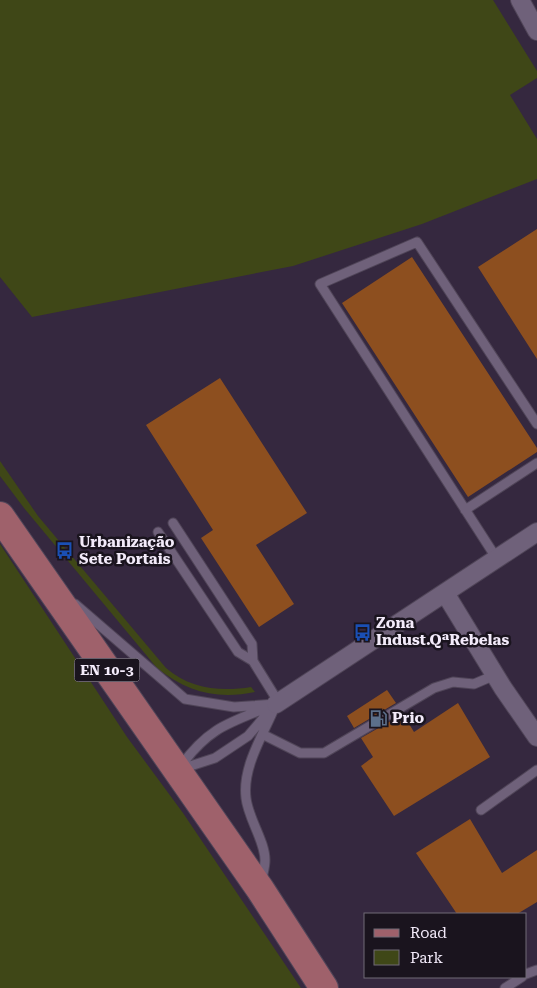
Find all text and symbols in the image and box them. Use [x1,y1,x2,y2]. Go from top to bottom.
place label: Urbanização Sete Portais [79,533,175,568]
bus stop icon: Urbanização Sete Portais [55,541,75,561]
place label: Zona Indust.QªRebelas [376,614,509,649]
bus stop icon: Zona Indust.QªRebelas [352,622,372,642]
road number: EN 10-3 [74,658,140,682]
fuel station icon: Prio [368,708,388,728]
place label: Prio [392,709,424,727]
legend [364,913,527,978]
text: Road [410,924,447,942]
text: Park [410,949,444,967]

